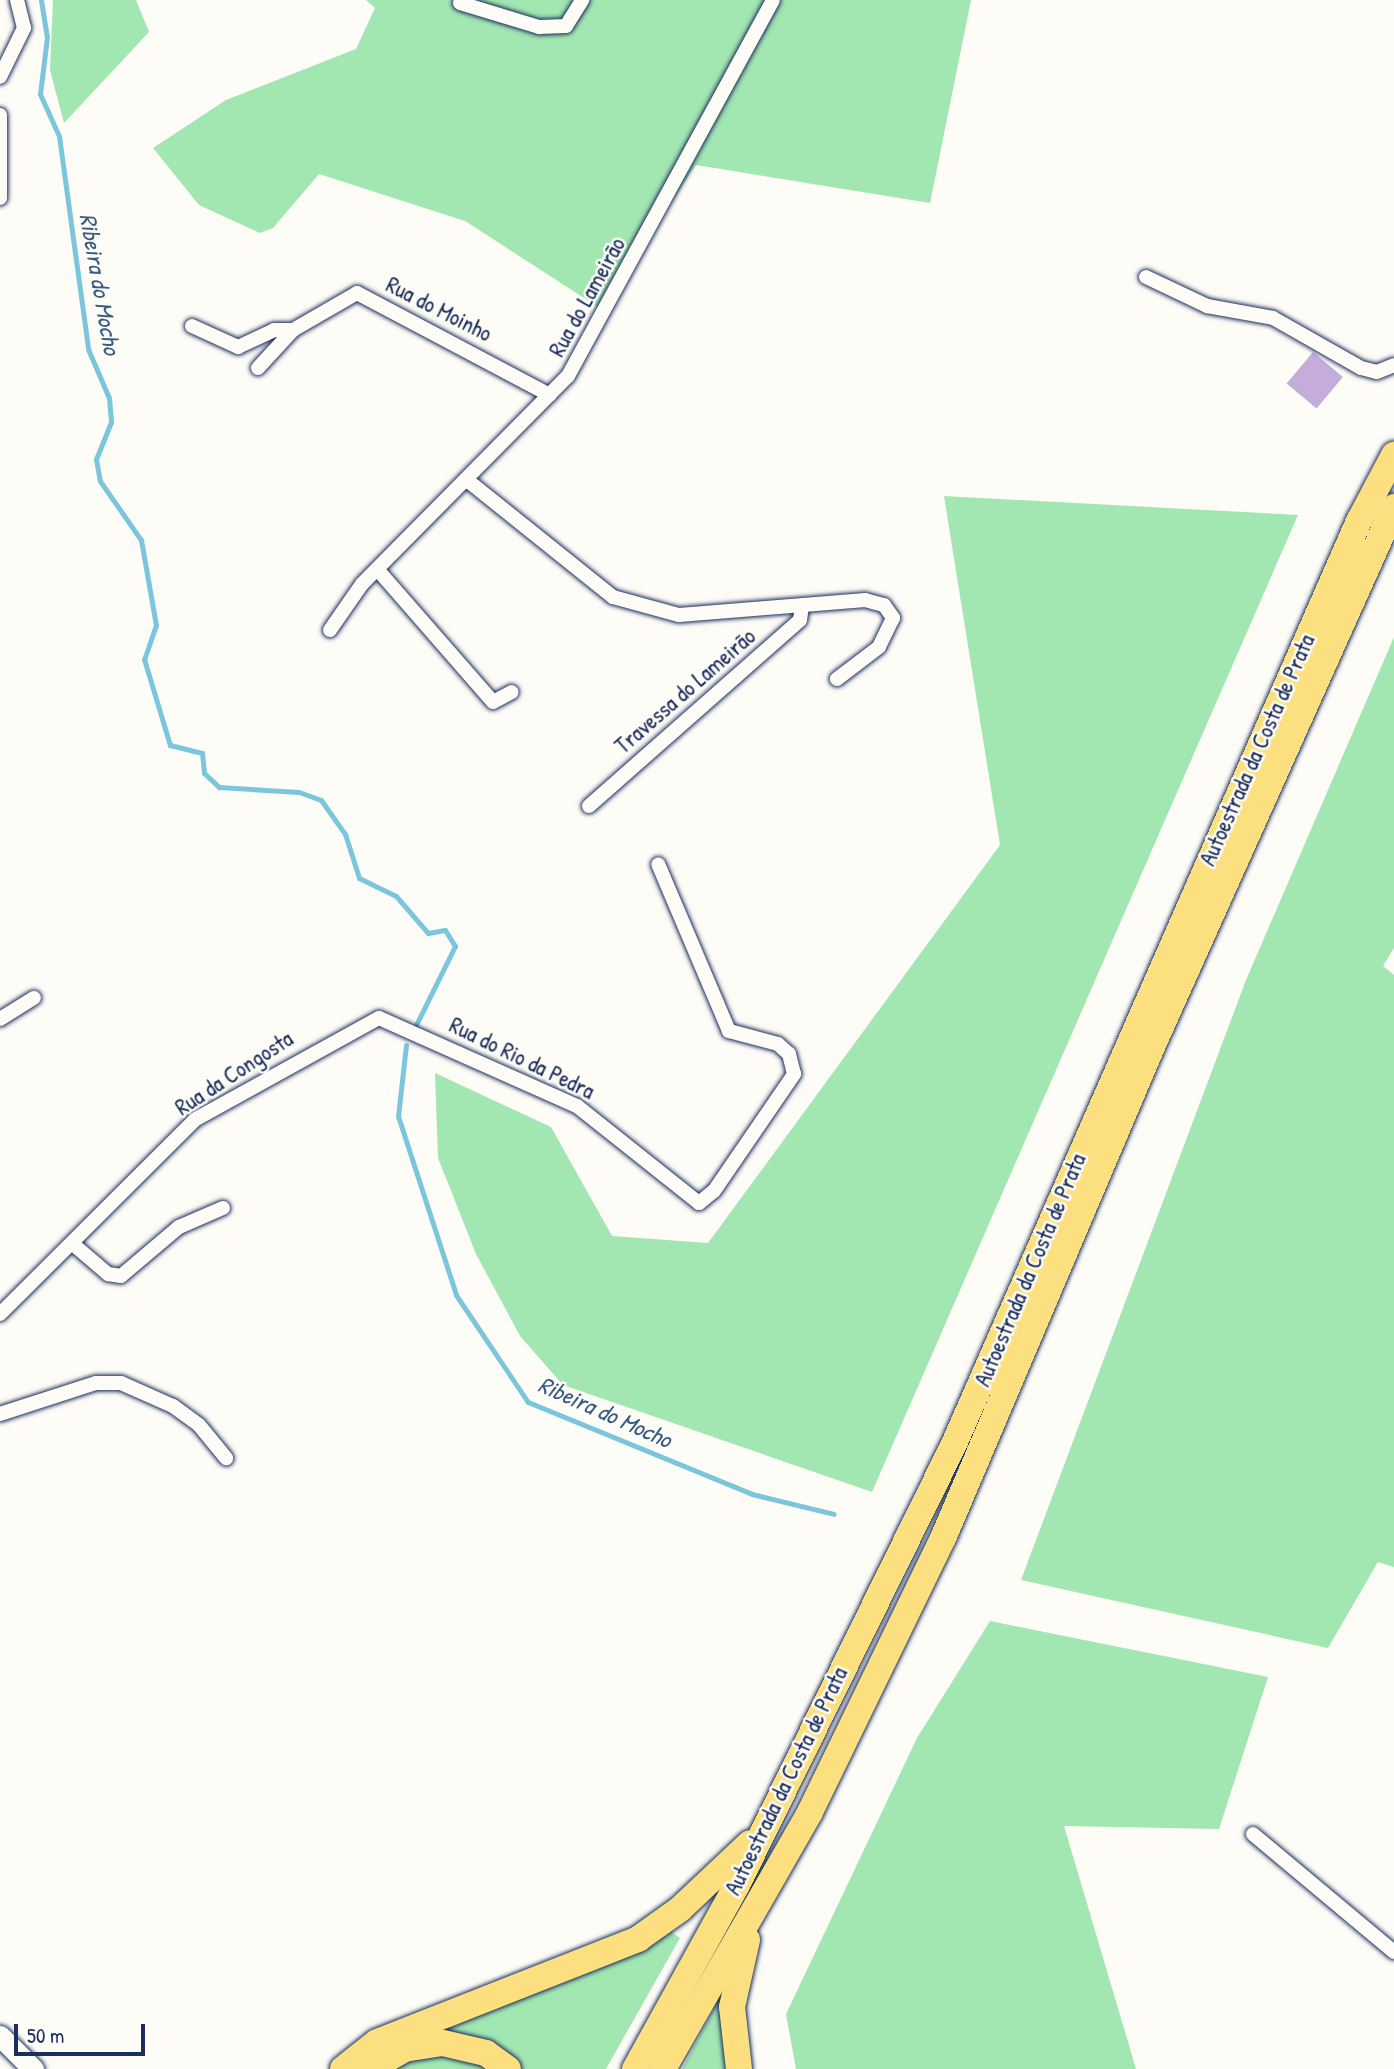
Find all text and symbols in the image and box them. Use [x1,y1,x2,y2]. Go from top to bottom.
water label: Ribeira do Mocho [73,211,127,357]
street label: Rua do Lameirão [543,233,631,361]
street label: Rua do Moinho [382,271,496,347]
street label: Travessa do Lameirão [609,622,761,760]
street label: Autoestrada da Costa de Prata [1194,630,1320,870]
street label: Rua do Rio da Pedra [445,1011,599,1105]
street label: Rua da Congosta [170,1025,298,1121]
street label: Autoestrada da Costa de Prata [968,1149,1092,1391]
water label: Ribeira do Mocho [534,1370,676,1454]
street label: Autoestrada da Costa de Prata [719,1663,853,1899]
scale bar [18,2010,149,2054]
text: 50 m [27,2021,64,2050]

